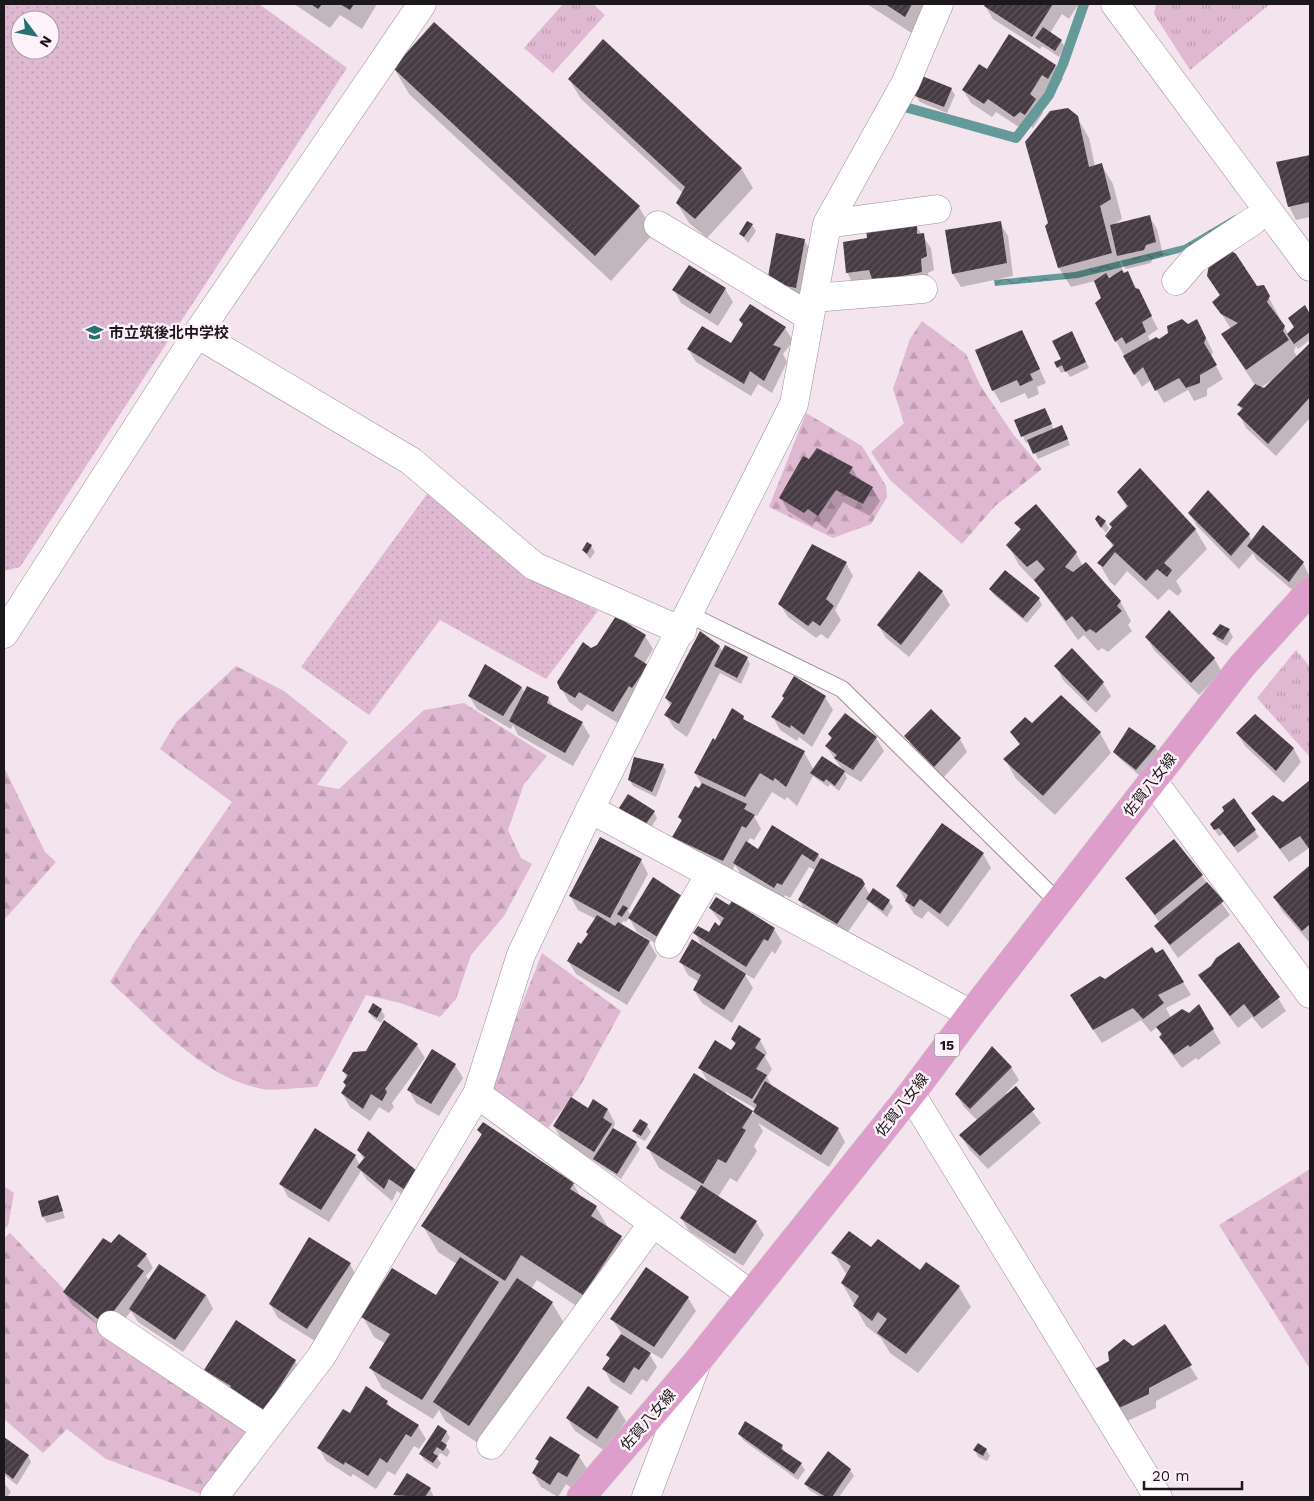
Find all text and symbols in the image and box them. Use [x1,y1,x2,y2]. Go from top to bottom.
north arrow [10,10,60,60]
text: N [36,33,56,51]
school or university icon: 市立筑後北中学校 [85,323,105,343]
place label: 市立筑後北中学校 [109,324,229,342]
street label: 佐賀八女線 [1120,750,1180,820]
road number: 15 [934,1034,960,1056]
street label: 佐賀八女線 [872,1070,932,1140]
street label: 佐賀八女線 [617,1386,679,1454]
scale bar [1144,1458,1242,1490]
text: 20 m [1152,1467,1190,1485]

